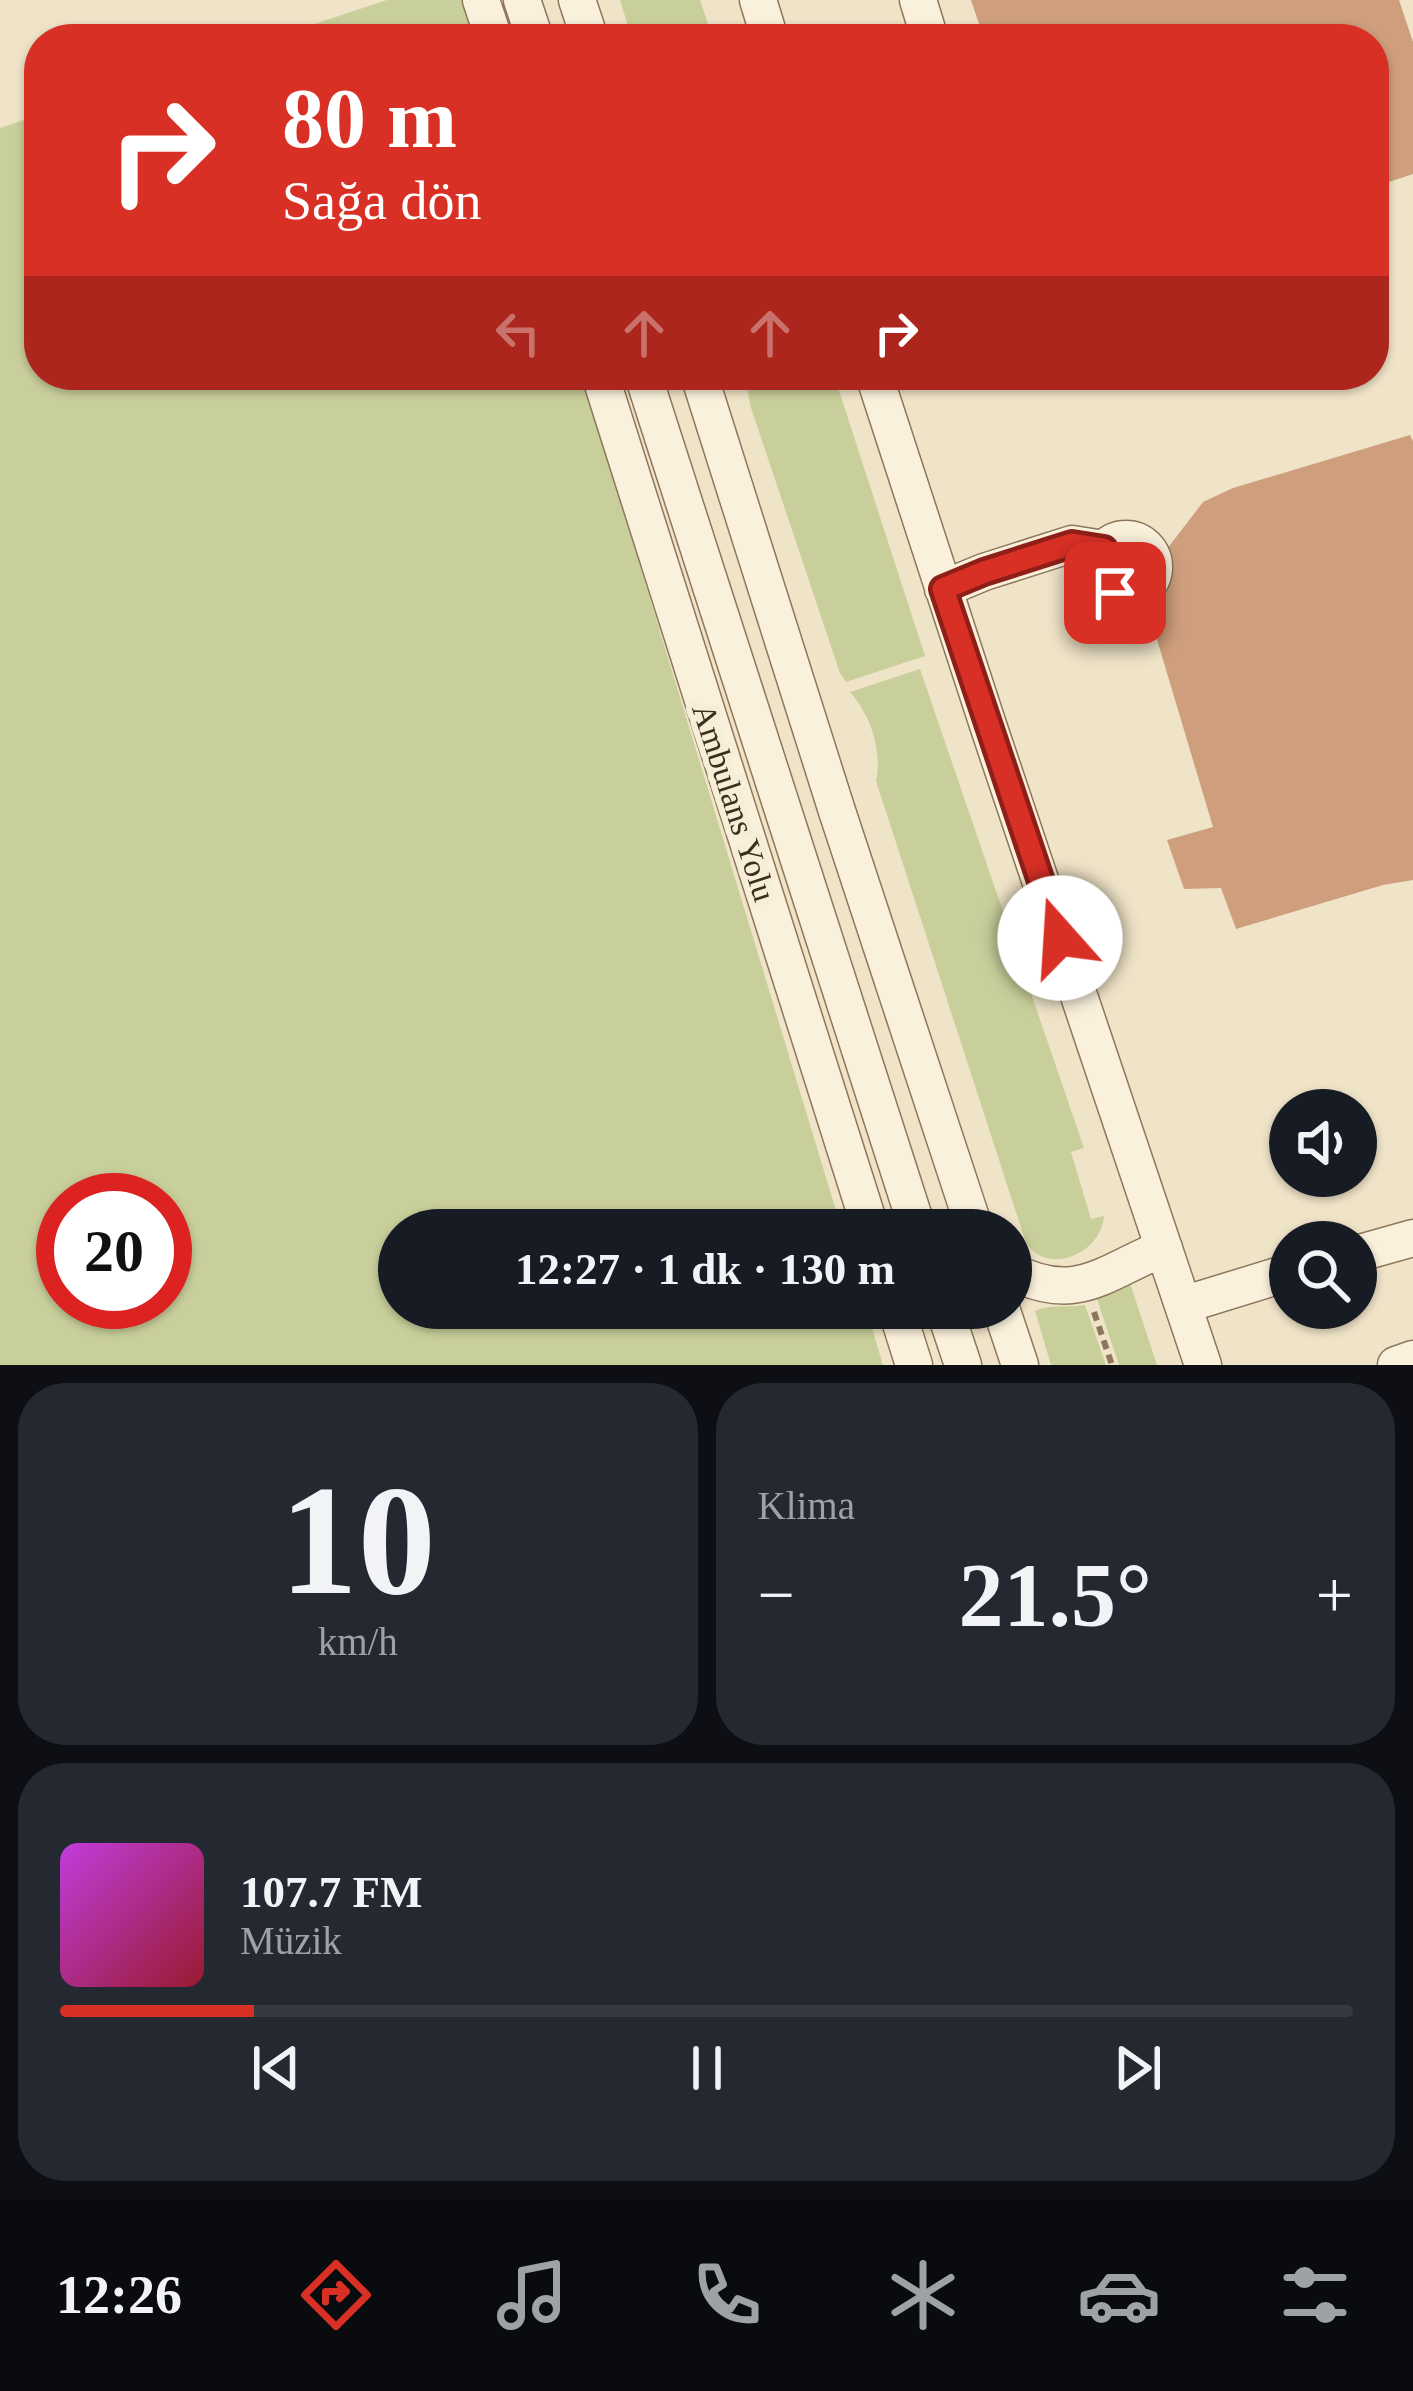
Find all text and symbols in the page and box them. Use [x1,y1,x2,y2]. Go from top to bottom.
icon: right [84,72,240,228]
text: 80 m [282,72,457,165]
text: Sağa dön [282,171,481,231]
icon: left [485,300,551,366]
icon: ahead [611,300,677,366]
icon: ahead [737,300,803,366]
icon: right [863,300,929,366]
pin [1064,542,1166,644]
icon: arrive [1082,560,1148,626]
street label: Ambulans Yolu [685,699,783,906]
position arrow [997,875,1123,1001]
map controls [1269,1089,1377,1329]
button: sound [1269,1089,1377,1197]
speed limit sign: 20 [36,1173,192,1329]
button: search [1269,1221,1377,1329]
text: 12:27 · 1 dk · 130 m [515,1244,895,1294]
text: 10 [280,1454,436,1627]
text: Klima [758,1484,855,1527]
text: 21.5° [959,1546,1152,1645]
text: − [758,1558,795,1631]
text: + [1316,1558,1353,1631]
text: km/h [318,1620,398,1663]
text: 107.7 FM [240,1867,422,1917]
text: Müzik [240,1919,342,1962]
icon: previous [243,2035,309,2101]
icon: pause [674,2035,740,2101]
icon: next [1105,2035,1171,2101]
icon: directions [294,2253,378,2337]
icon: music [490,2253,574,2337]
icon: phone [685,2253,769,2337]
icon: climate [881,2253,965,2337]
icon: car [1077,2253,1161,2337]
icon: filters [1273,2253,1357,2337]
text: 12:26 [56,2265,182,2325]

